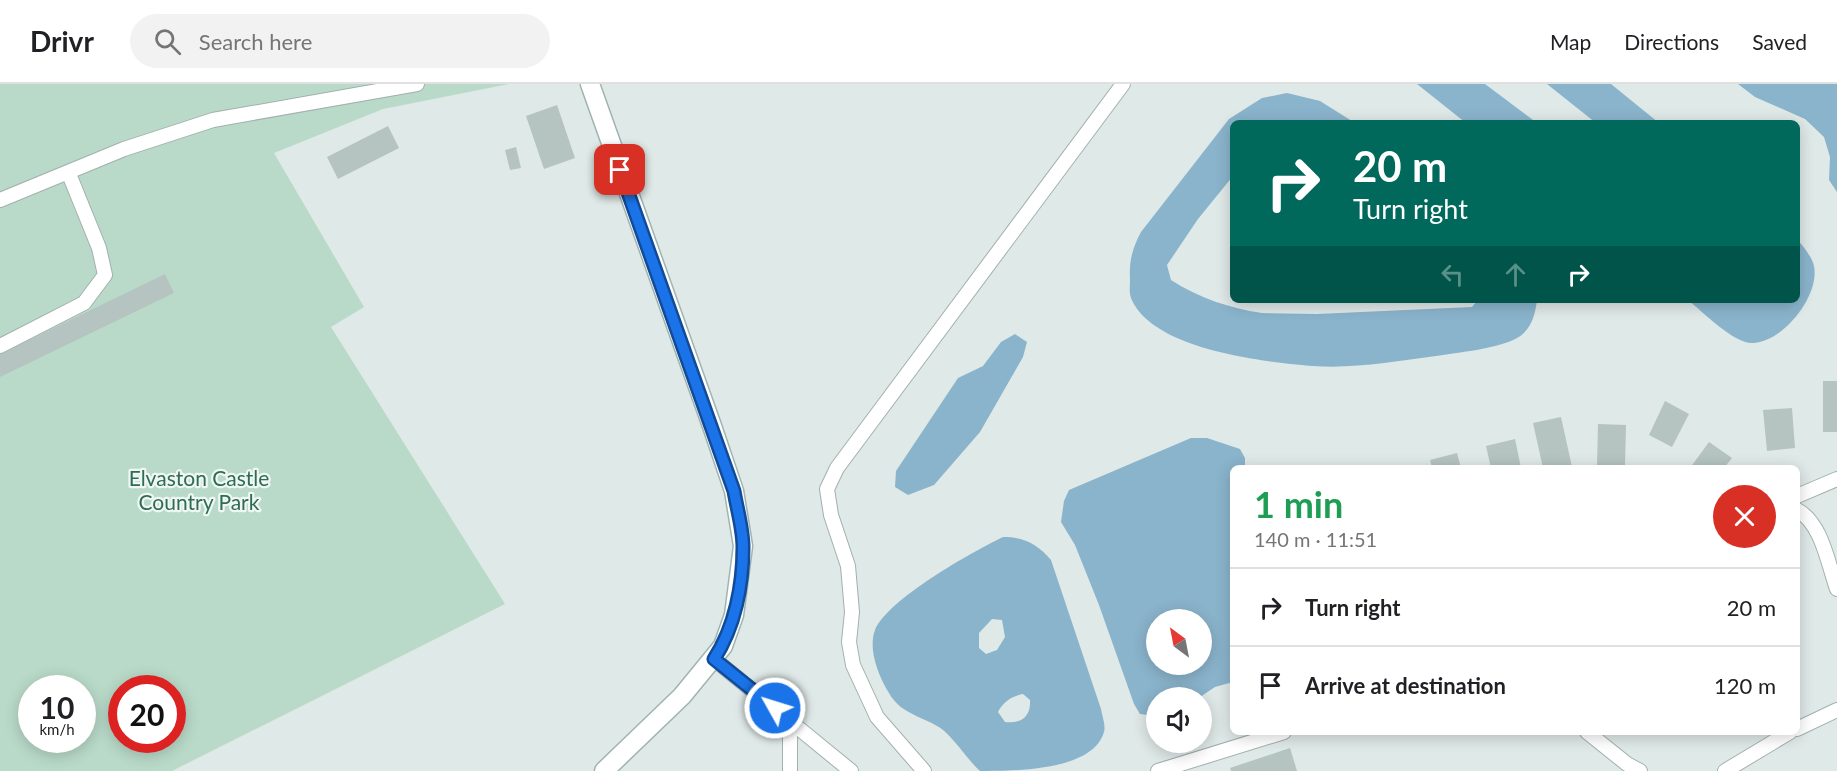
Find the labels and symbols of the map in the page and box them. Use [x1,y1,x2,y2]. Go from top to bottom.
pin [594,144,645,195]
park label: Elvaston Castle Country Park [129,465,269,514]
north arrow [1146,609,1212,675]
speed limit sign: 20 [108,675,186,753]
position arrow [743,676,807,740]

